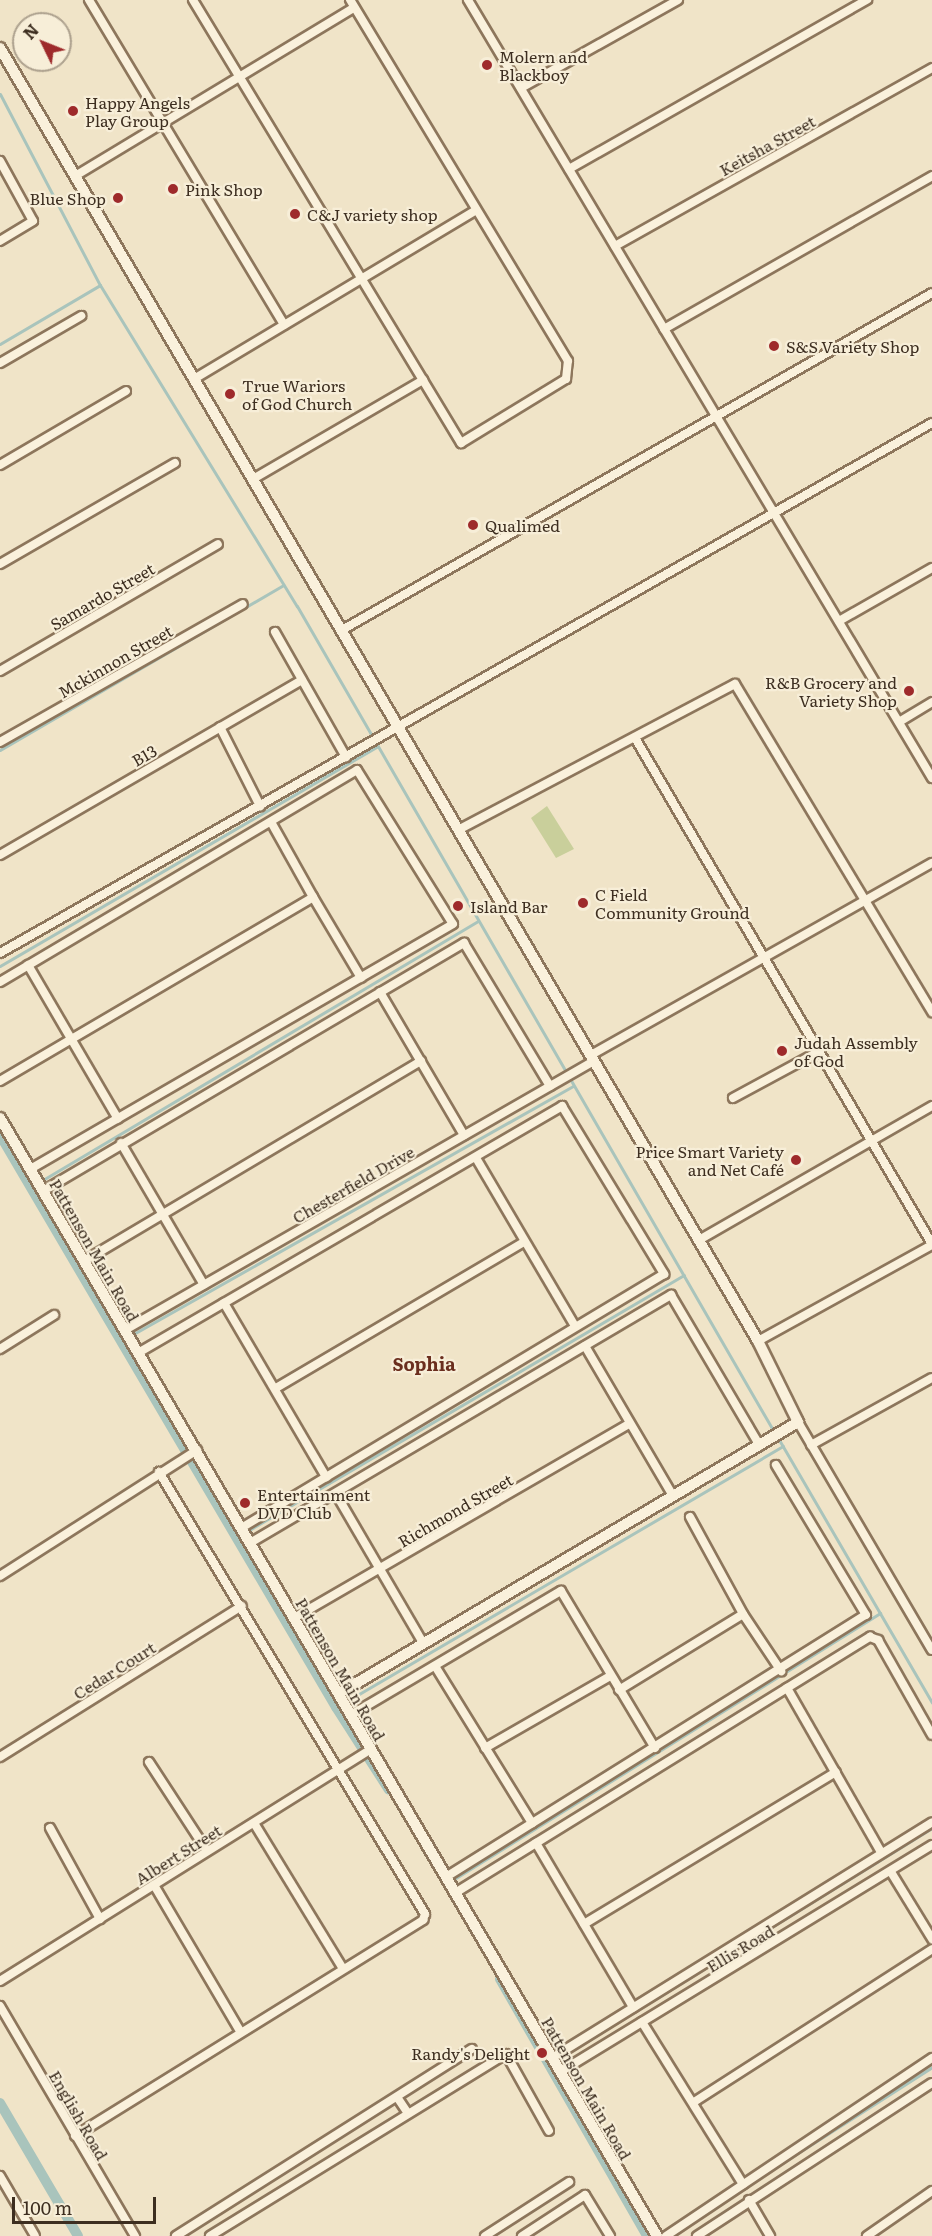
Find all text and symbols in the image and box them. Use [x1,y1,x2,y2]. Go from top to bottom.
north arrow [12,12,72,72]
text: N [17,18,44,44]
place label: Molern and Blackboy [499,46,587,84]
marker: Molern and Blackboy [480,58,494,72]
place label: Happy Angels Play Group [85,92,190,130]
marker: Happy Angels Play Group [66,104,80,118]
street label: Keitsha Street [716,111,818,179]
place label: Pink Shop [185,179,263,199]
marker: Pink Shop [166,182,180,196]
place label: Blue Shop [30,188,106,208]
marker: Blue Shop [111,191,125,205]
place label: C&J variety shop [307,204,438,224]
marker: C&J variety shop [288,207,302,221]
place label: S&S Variety Shop [786,336,919,356]
marker: S&S Variety Shop [767,339,781,353]
place label: True Wariors of God Church [242,375,352,413]
marker: True Wariors of God Church [223,387,237,401]
place label: Qualimed [485,515,560,535]
marker: Qualimed [466,518,480,532]
street label: Samardo Street [46,558,158,634]
street label: Mckinnon Street [55,621,175,701]
place label: R&B Grocery and Variety Shop [765,672,897,710]
marker: R&B Grocery and Variety Shop [902,684,916,698]
street label: B13 [128,740,160,770]
place label: C Field Community Ground [595,884,749,922]
place label: Island Bar [470,896,548,916]
marker: C Field Community Ground [576,896,590,910]
marker: Island Bar [451,899,465,913]
place label: Judah Assembly of God [794,1032,918,1070]
marker: Judah Assembly of God [775,1044,789,1058]
street label: Chesterfield Drive [289,1141,417,1227]
place label: Price Smart Variety and Net Café [636,1141,784,1179]
marker: Price Smart Variety and Net Café [789,1153,803,1167]
street label: Pattenson Main Road [46,1175,144,1325]
district label: Sophia [392,1353,456,1375]
street label: Richmond Street [394,1469,516,1551]
place label: Entertainment DVD Club [257,1484,370,1522]
marker: Entertainment DVD Club [238,1496,252,1510]
street label: Pattenson Main Road [292,1594,390,1744]
street label: Cedar Court [69,1637,159,1703]
street label: Albert Street [131,1820,225,1888]
street label: Ellis Road [703,1920,777,1976]
street label: Pattenson Main Road [538,2013,636,2163]
place label: Randy's Delight [411,2043,530,2063]
marker: Randy's Delight [535,2046,549,2060]
street label: English Road [46,2067,112,2163]
scale bar [15,2185,159,2223]
text: 100 m [23,2194,72,2221]

